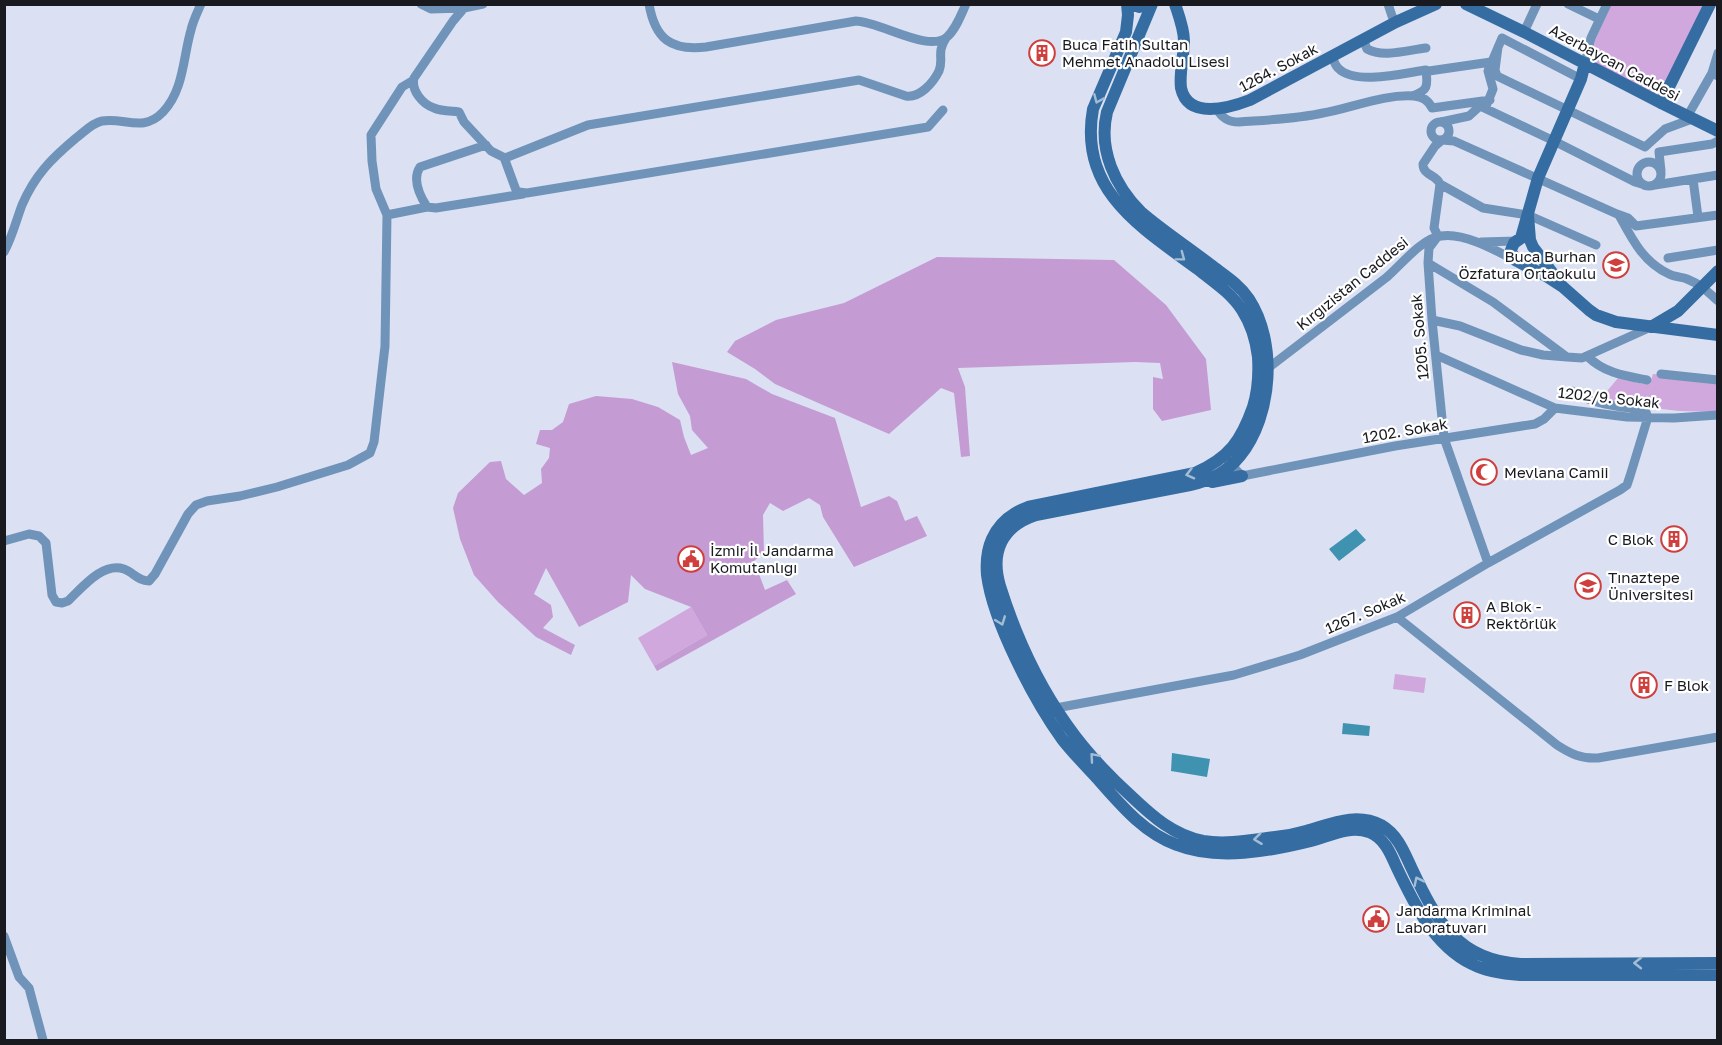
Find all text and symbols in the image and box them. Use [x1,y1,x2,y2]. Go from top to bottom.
street label: Azerbaycan Caddesi [1547,20,1683,104]
place label: Buca Fatih Sultan Mehmet Anadolu Lisesi [1062,35,1229,70]
building icon: Buca Fatih Sultan Mehmet Anadolu Lisesi [1027,38,1057,68]
street label: 1264. Sokak [1236,39,1321,95]
one-way arrow [1093,93,1105,104]
street label: Kırgızistan Caddesi [1293,233,1411,333]
place label: Buca Burhan Özfatura Ortaokulu [1459,247,1596,282]
one-way arrow [1174,249,1185,260]
school or university icon: Buca Burhan Özfatura Ortaokulu [1601,250,1631,280]
street label: 1205. Sokak [1406,293,1432,381]
street label: 1202/9. Sokak [1557,383,1661,411]
street label: 1202. Sokak [1361,414,1449,446]
mosque icon: Mevlana Camii [1469,457,1499,487]
place label: Mevlana Camii [1504,463,1608,481]
one-way arrow [1185,466,1195,479]
building icon: C Blok [1659,524,1689,554]
place label: C Blok [1608,530,1655,548]
place label: İzmir İl Jandarma Komutanlığı [710,541,834,576]
public building icon: İzmir İl Jandarma Komutanlığı [676,544,706,574]
place label: Tınaztepe Üniversitesi [1608,568,1694,603]
school or university icon: Tınaztepe Üniversitesi [1573,571,1603,601]
street label: 1267. Sokak [1322,587,1408,637]
place label: A Blok - Rektörlük [1486,597,1557,632]
building icon: A Blok - Rektörlük [1452,600,1482,630]
one-way arrow [994,615,1006,626]
building icon: F Blok [1629,670,1659,700]
place label: F Blok [1664,676,1709,694]
one-way arrow [1090,753,1101,764]
one-way arrow [1253,832,1262,845]
one-way arrow [1414,876,1425,887]
place label: Jandarma Kriminal Laboratuvarı [1396,901,1531,936]
public building icon: Jandarma Kriminal Laboratuvarı [1361,904,1391,934]
one-way arrow [1634,957,1643,969]

